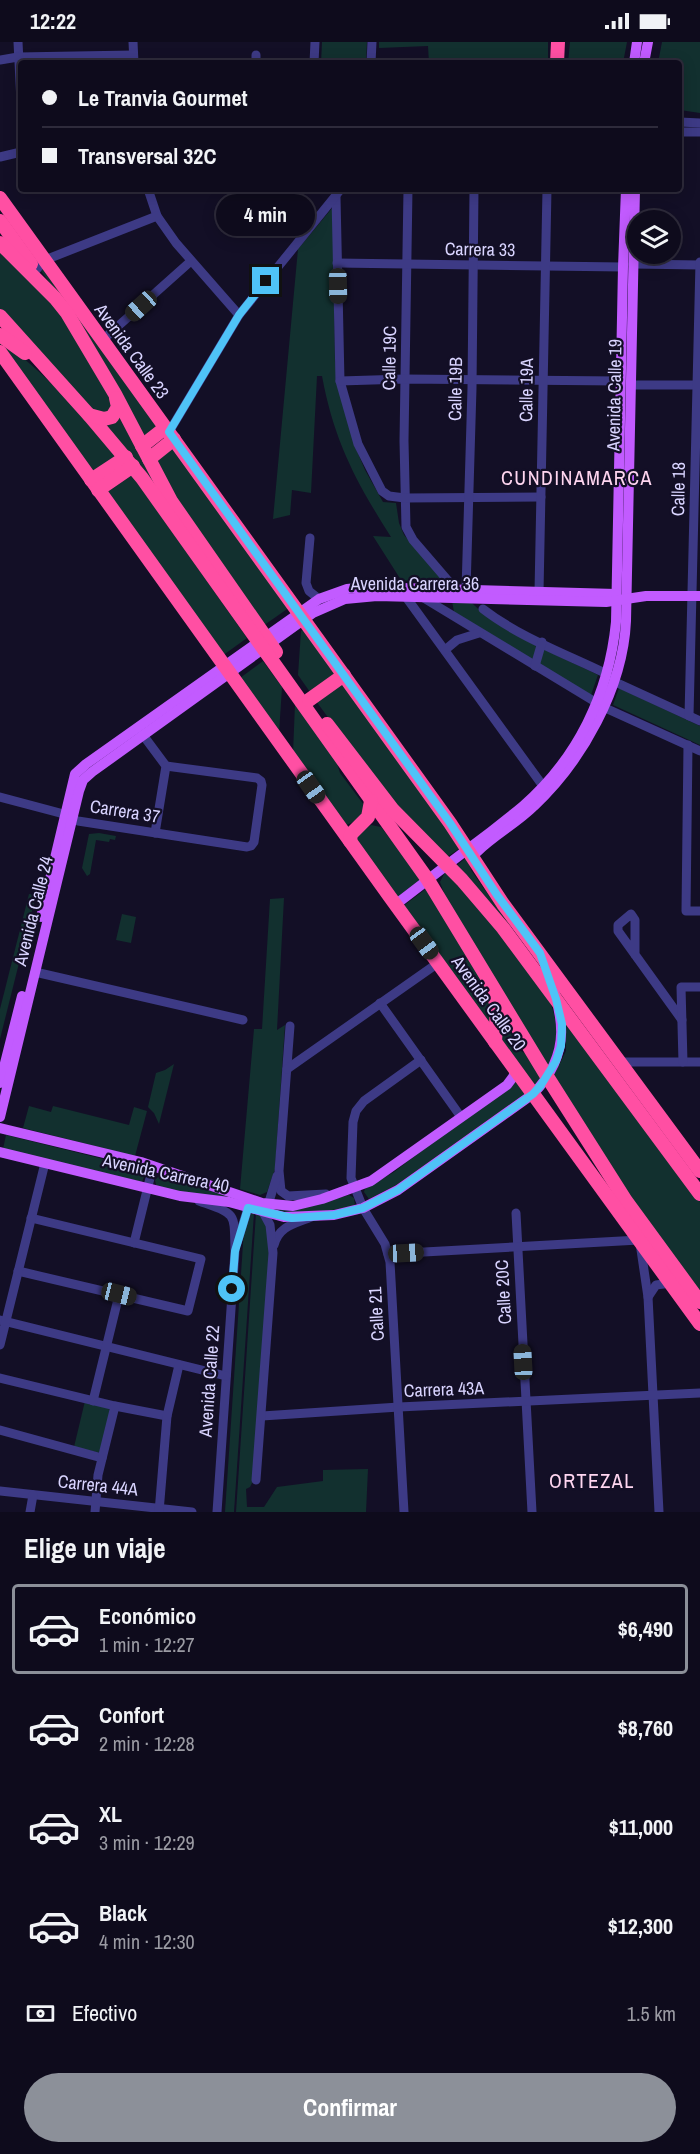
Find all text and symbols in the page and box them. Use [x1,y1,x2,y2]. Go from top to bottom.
text: 12:22 [30,6,76,36]
text: Le Tranvia Gourmet [78,83,247,113]
text: Transversal 32C [78,141,216,171]
callout: 4 min [216,194,316,236]
text: 4 min [244,201,287,228]
map controls [627,210,681,264]
button: layers [627,210,681,264]
street label: Carrera 33 [445,236,515,262]
route end [252,267,279,294]
car [329,268,347,304]
car [122,287,160,325]
street label: Avenida Calle 23 [88,297,175,404]
street label: Calle 19C [376,325,402,391]
street label: Avenida Calle 19 [601,339,627,452]
street label: Calle 19B [442,357,468,421]
street label: Calle 19A [513,358,539,422]
street label: Calle 18 [665,462,691,516]
district label: CUNDINAMARCA [501,464,653,491]
street label: Avenida Carrera 36 [350,571,479,596]
car [293,767,329,807]
street label: Carrera 37 [88,793,162,829]
street label: Avenida Calle 24 [7,854,59,969]
car [406,923,442,963]
street label: Avenida Calle 20 [445,949,532,1056]
street label: Avenida Carrera 40 [100,1147,231,1199]
car [388,1243,424,1263]
street label: Calle 20C [489,1259,517,1325]
route start [218,1275,245,1302]
car [99,1281,139,1307]
street label: Calle 21 [362,1286,390,1342]
street label: Avenida Calle 22 [193,1324,225,1439]
car [513,1344,533,1380]
street label: Carrera 43A [403,1375,485,1403]
district label: ORTEZAL [549,1467,635,1494]
street label: Carrera 44A [57,1468,139,1502]
text: Elige un viaje [24,1530,166,1566]
text: Económico [99,1601,196,1631]
icon: car [27,1602,81,1656]
text: $6,490 [618,1614,673,1644]
text: 1 min · 12:27 [99,1631,195,1658]
text: Confort [99,1700,164,1730]
icon: car [27,1701,81,1755]
text: $8,760 [618,1713,673,1743]
text: 2 min · 12:28 [99,1730,195,1757]
text: XL [99,1799,122,1829]
icon: car [27,1800,81,1854]
text: $11,000 [609,1812,673,1842]
text: 3 min · 12:29 [99,1829,195,1856]
text: Black [99,1898,147,1928]
icon: car [27,1899,81,1953]
text: $12,300 [608,1911,673,1941]
text: 4 min · 12:30 [99,1928,195,1955]
icon: cash [24,1997,57,2030]
text: Efectivo [72,1998,137,2028]
text: 1.5 km [627,2000,676,2027]
button: Confirmar [24,2073,676,2142]

